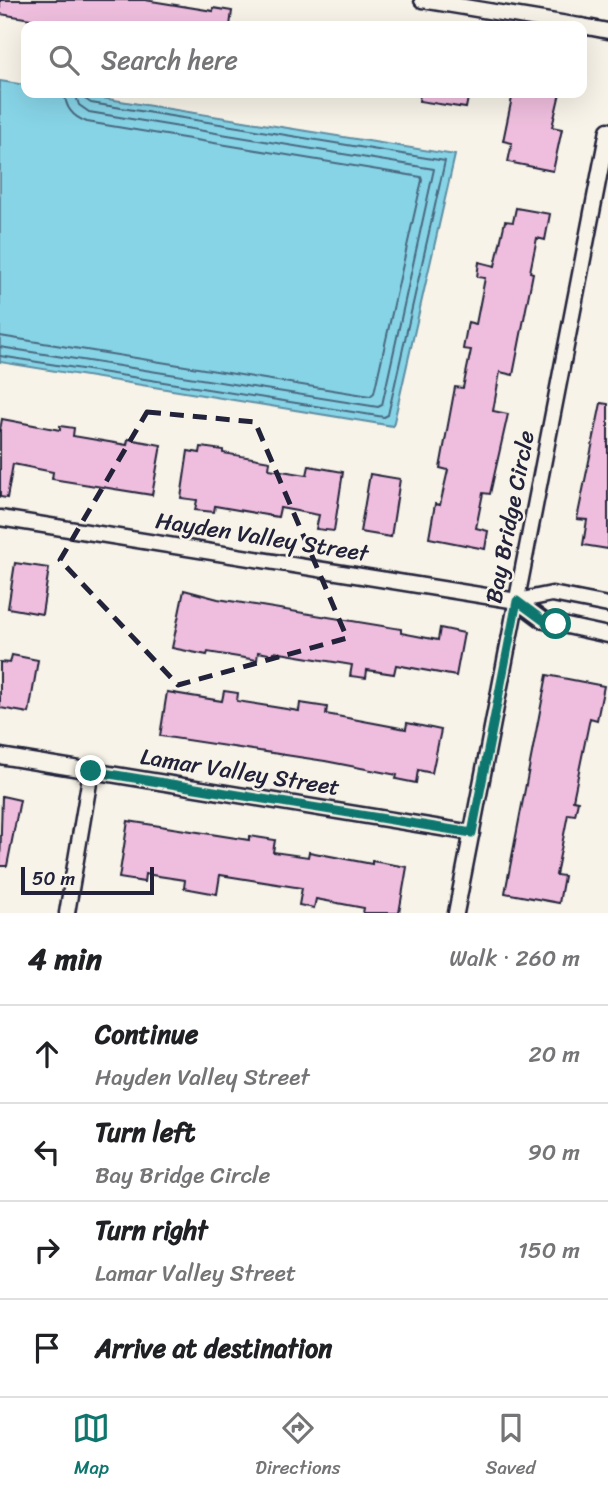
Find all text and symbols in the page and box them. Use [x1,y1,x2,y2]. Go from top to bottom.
search box [21,21,587,98]
text: Search here [101,37,238,83]
icon: search [45,41,83,79]
street label: Bay Bridge Circle [473,427,547,607]
street label: Hayden Valley Street [153,500,373,574]
route start [540,608,571,639]
street label: Lamar Valley Street [138,736,342,808]
route end [75,755,106,786]
text: 50 m [32,862,75,895]
scale bar [21,864,154,896]
text: 4 min [28,932,102,986]
text: Walk · 260 m [449,938,580,979]
text: Continue [95,1011,198,1057]
text: 20 m [529,1034,580,1075]
icon: ahead [28,1035,66,1073]
text: Hayden Valley Street [95,1057,310,1098]
text: Turn left [95,1109,195,1155]
text: 90 m [528,1132,580,1173]
icon: left [28,1133,66,1171]
text: Bay Bridge Circle [95,1155,270,1196]
text: Turn right [95,1207,208,1253]
text: 150 m [518,1230,580,1271]
icon: right [28,1231,66,1269]
text: Lamar Valley Street [95,1253,296,1294]
text: Arrive at destination [95,1325,332,1371]
icon: arrive [28,1329,66,1367]
tab: Map [72,1409,110,1484]
tab: Directions [255,1409,341,1484]
tab: Saved [485,1409,536,1484]

